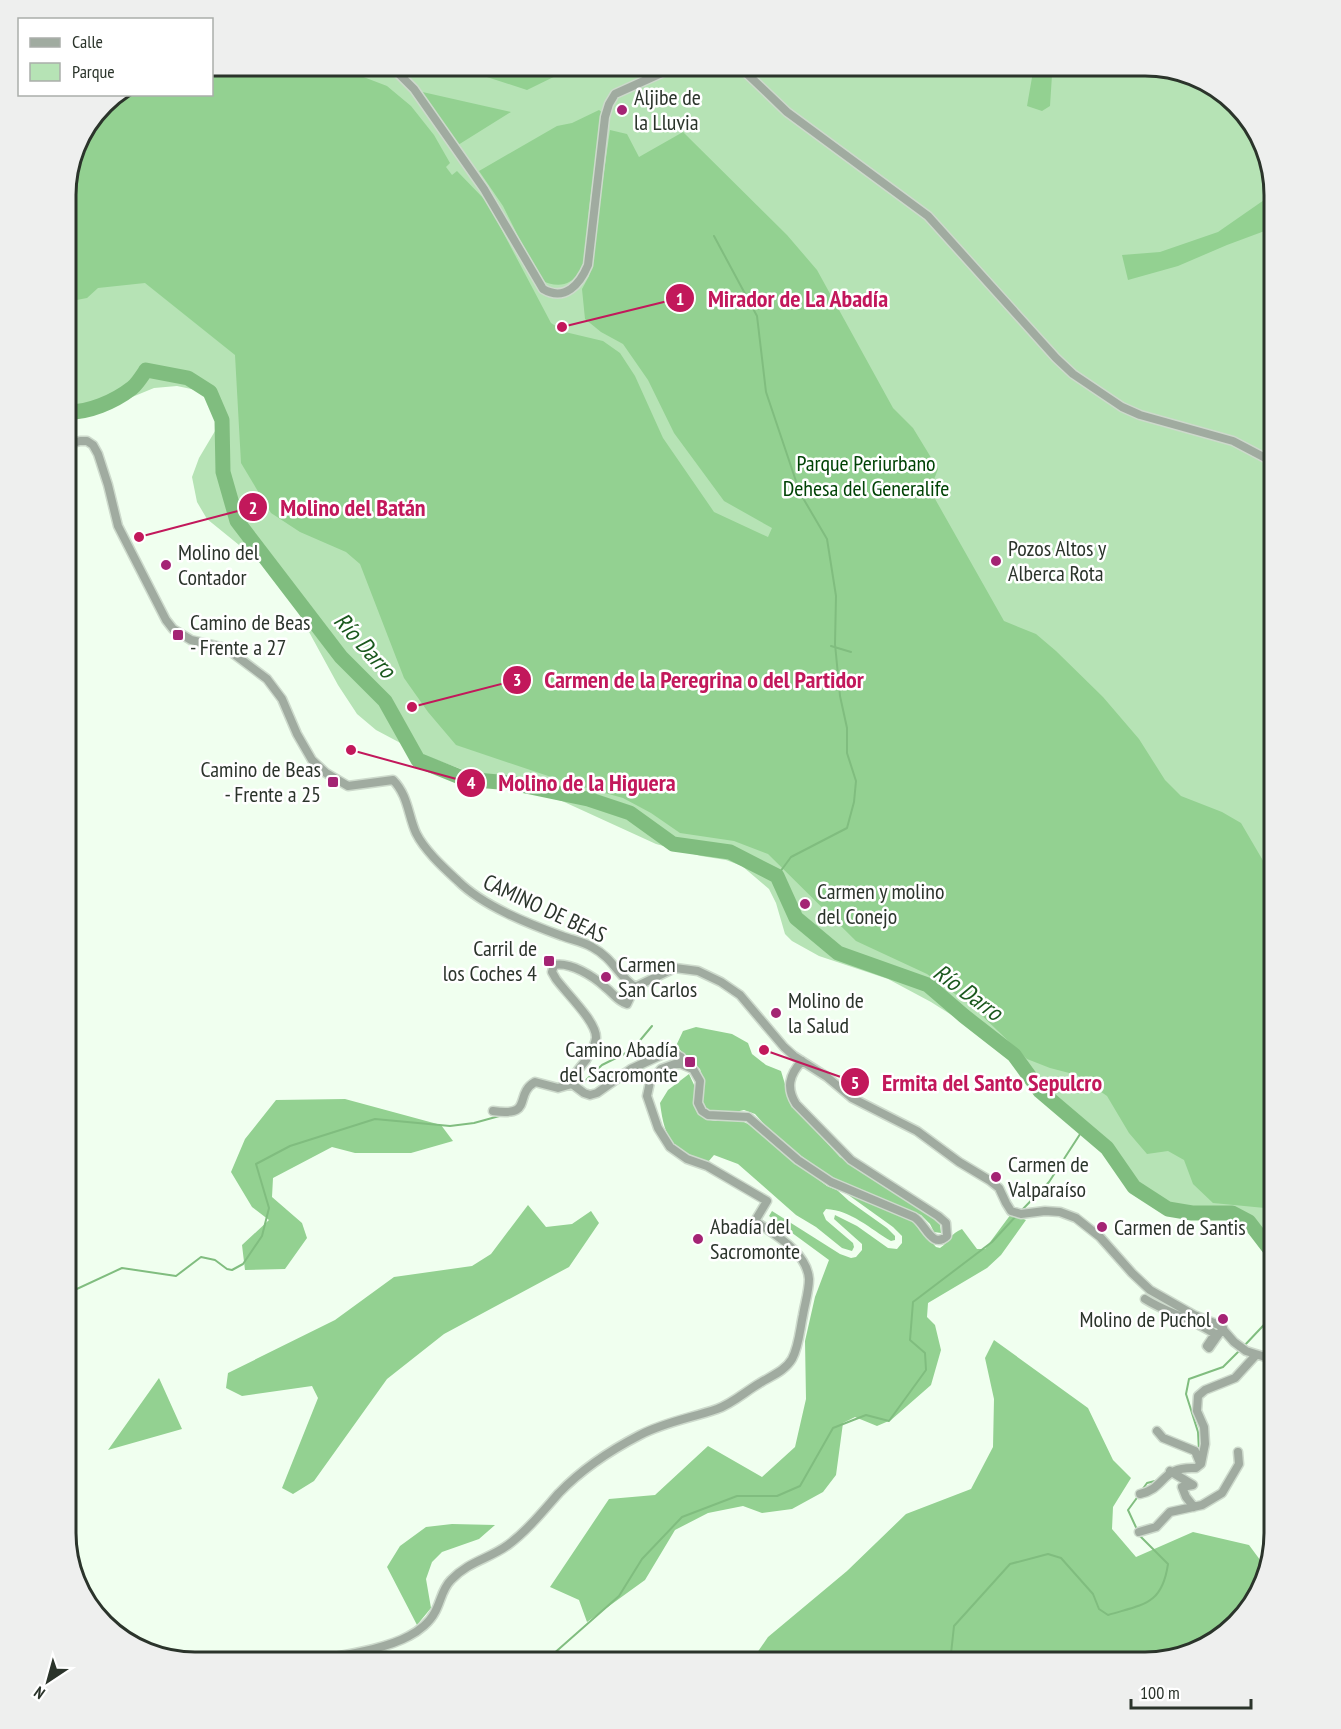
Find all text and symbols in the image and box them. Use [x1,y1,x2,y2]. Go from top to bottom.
legend [18,18,213,96]
text: Calle [72,30,103,53]
text: Parque [72,60,115,83]
place label: Aljibe de la Lluvia [634,83,701,136]
marker: Aljibe de la Lluvia [615,103,629,117]
callout: Mirador de La Abadía [665,277,900,319]
text: Mirador de La Abadía [708,283,888,314]
text: 1 [676,287,684,310]
park label: Parque Periurbano Dehesa del Generalife [783,449,949,502]
callout: Molino del Batán [238,486,438,528]
text: Molino del Batán [280,492,426,523]
text: 2 [249,496,257,519]
place label: Pozos Altos y Alberca Rota [1008,534,1107,587]
place label: Molino del Contador [178,538,260,591]
marker: Pozos Altos y Alberca Rota [989,554,1003,568]
marker: Molino del Contador [159,558,173,572]
water label: Río Darro [327,606,404,686]
place label: Camino de Beas - Frente a 27 [190,608,310,661]
marker: Camino de Beas - Frente a 27 [171,628,185,642]
callout: Carmen de la Peregrina o del Partidor [502,659,876,701]
text: Carmen de la Peregrina o del Partidor [544,664,865,695]
text: 3 [513,668,521,691]
place label: Camino de Beas - Frente a 25 [201,755,321,808]
callout: Molino de la Higuera [456,762,687,804]
text: Molino de la Higuera [498,767,676,798]
text: 4 [467,771,476,794]
marker: Camino de Beas - Frente a 25 [326,775,340,789]
street label: CAMINO DE BEAS [479,867,611,949]
place label: Carmen y molino del Conejo [817,877,944,930]
marker: Carmen y molino del Conejo [798,897,812,911]
place label: Carril de los Coches 4 [443,934,537,987]
place label: Carmen San Carlos [618,950,697,1003]
marker: Carril de los Coches 4 [542,954,556,968]
water label: Río Darro [927,957,1010,1028]
marker: Carmen San Carlos [599,970,613,984]
place label: Molino de la Salud [788,986,864,1039]
marker: Molino de la Salud [769,1006,783,1020]
place label: Camino Abadía del Sacromonte [560,1035,678,1088]
marker: Camino Abadía del Sacromonte [683,1055,697,1069]
callout: Ermita del Santo Sepulcro [840,1061,1114,1103]
text: Ermita del Santo Sepulcro [882,1067,1102,1098]
text: 5 [851,1071,859,1094]
place label: Carmen de Valparaíso [1007,1150,1089,1203]
marker: Carmen de Valparaíso [989,1170,1003,1184]
place label: Abadía del Sacromonte [710,1212,800,1265]
place label: Carmen de Santis [1114,1213,1246,1241]
marker: Carmen de Santis [1095,1220,1109,1234]
marker: Abadía del Sacromonte [691,1232,705,1246]
place label: Molino de Puchol [1079,1305,1212,1333]
marker: Molino de Puchol [1216,1312,1230,1326]
north arrow [18,1651,78,1711]
scale bar [1131,1672,1251,1710]
text: 100 m [1140,1681,1180,1704]
text: N [30,1683,49,1704]

